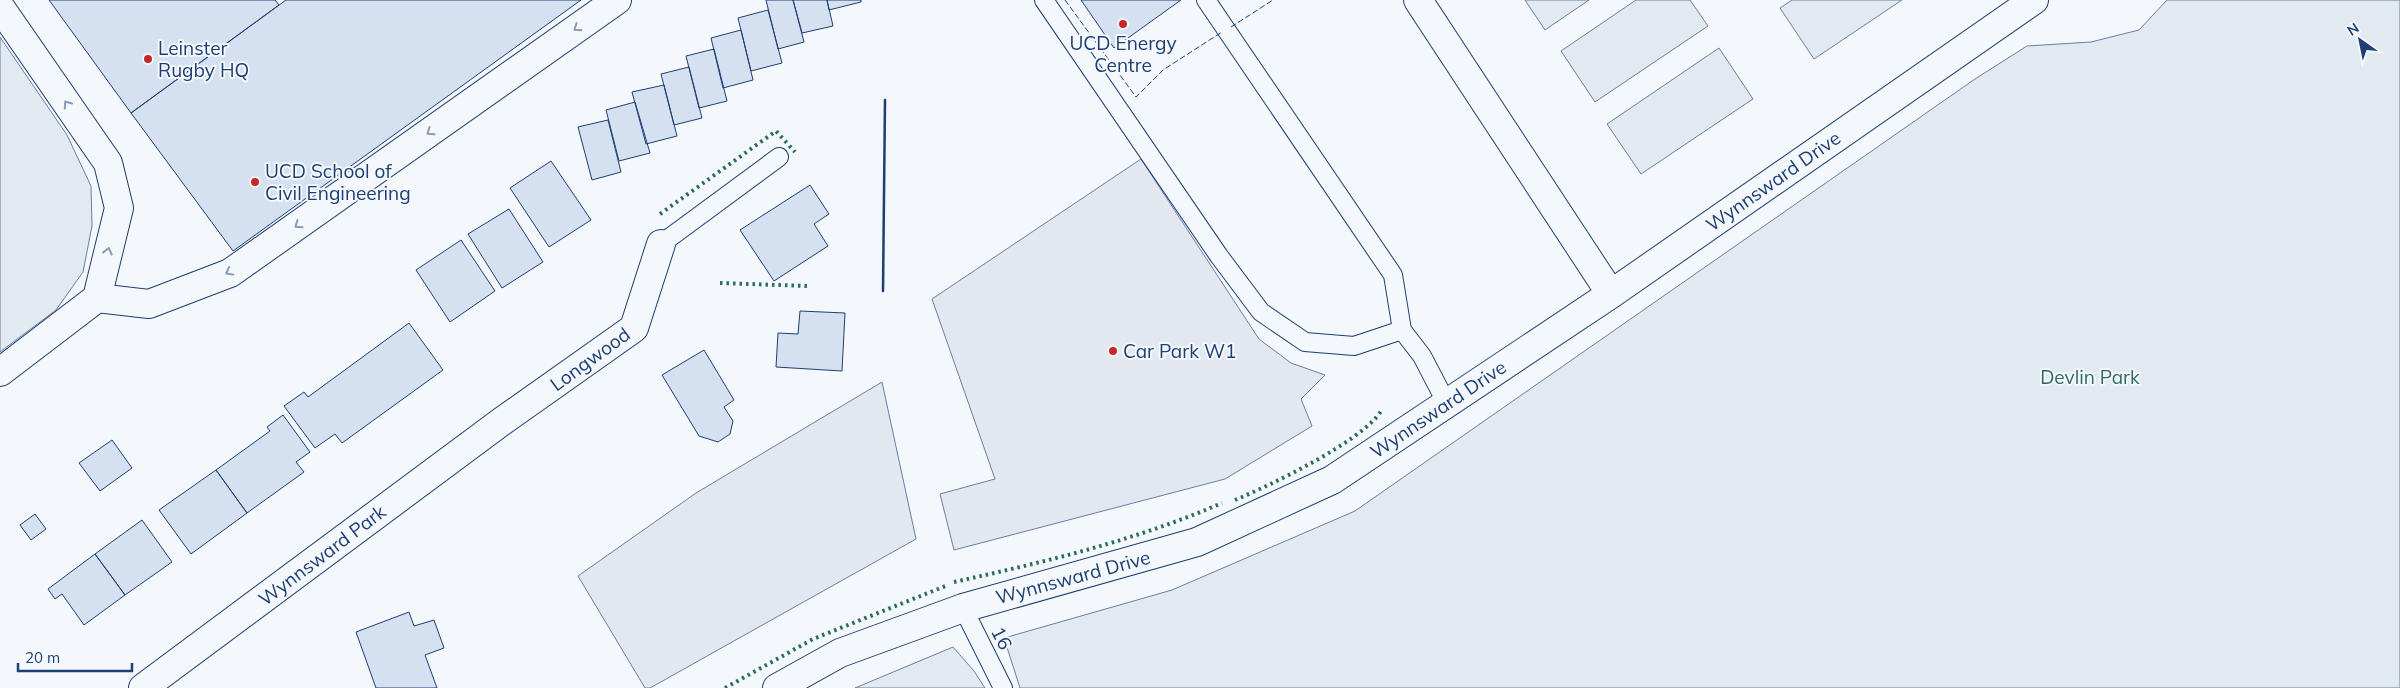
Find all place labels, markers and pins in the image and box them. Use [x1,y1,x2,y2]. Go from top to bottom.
marker: UCD Energy Centre [1117,18,1129,30]
place label: UCD Energy Centre [1070,31,1176,77]
place label: Leinster Rugby HQ [158,36,249,82]
marker: Leinster Rugby HQ [142,53,154,65]
place label: UCD School of Civil Engineering [265,159,411,205]
marker: UCD School of Civil Engineering [249,176,261,188]
place label: Car Park W1 [1123,339,1236,363]
marker: Car Park W1 [1107,345,1119,357]

